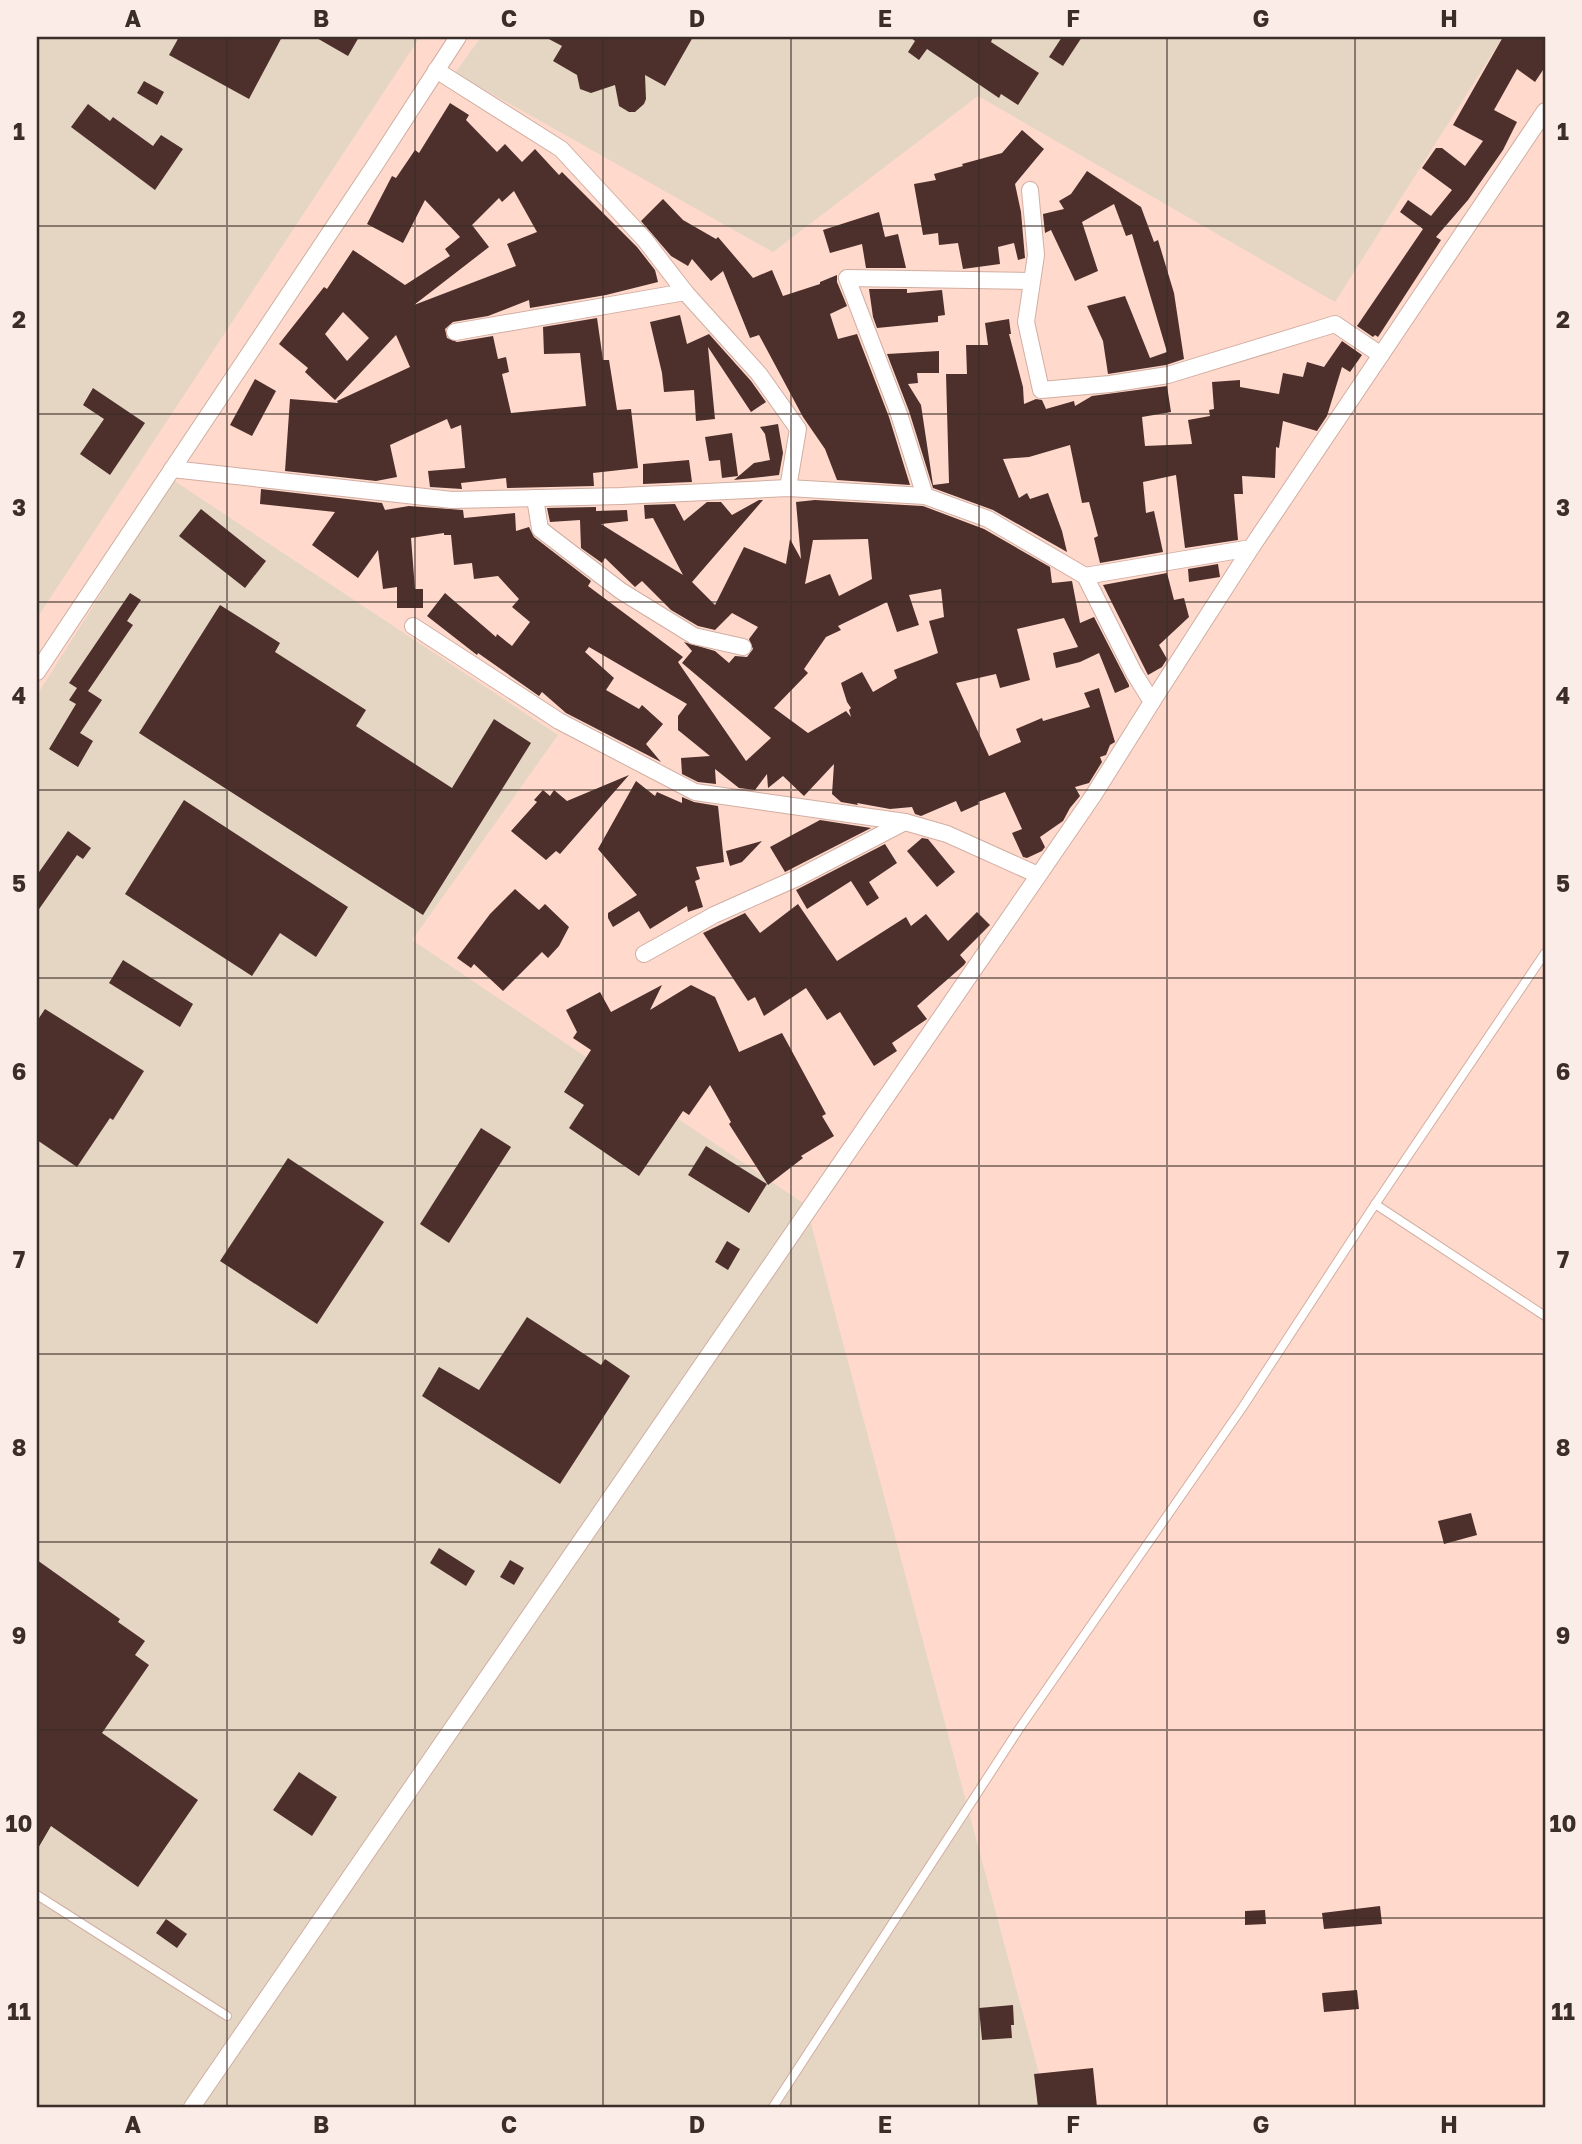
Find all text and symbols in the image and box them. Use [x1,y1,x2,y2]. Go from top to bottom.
text: A [125,4,142,32]
text: B [313,4,329,32]
text: C [501,4,517,32]
text: D [689,4,705,32]
text: E [878,4,892,32]
text: F [1066,4,1080,32]
text: G [1253,4,1269,32]
text: H [1440,4,1458,32]
text: 1 [13,117,25,145]
text: 1 [1557,117,1569,145]
text: 2 [12,305,26,333]
text: 2 [1556,305,1570,333]
text: 3 [12,493,26,521]
text: 3 [1556,493,1570,521]
text: 4 [12,681,26,709]
text: 4 [1556,681,1570,709]
text: 5 [12,869,26,897]
text: 5 [1556,869,1570,897]
text: 6 [12,1057,26,1085]
text: 6 [1556,1057,1570,1085]
text: 7 [13,1245,25,1273]
text: 7 [1557,1245,1569,1273]
text: 8 [12,1433,26,1461]
text: 8 [1556,1433,1570,1461]
text: 9 [12,1621,26,1649]
text: 9 [1556,1621,1570,1649]
text: 10 [6,1809,32,1837]
text: 10 [1550,1809,1576,1837]
text: 11 [7,1997,31,2025]
text: 11 [1551,1997,1575,2025]
text: A [125,2110,142,2138]
text: B [313,2110,329,2138]
text: C [501,2110,517,2138]
text: D [689,2110,705,2138]
text: E [878,2110,892,2138]
text: F [1066,2110,1080,2138]
text: G [1253,2110,1269,2138]
text: H [1440,2110,1458,2138]

